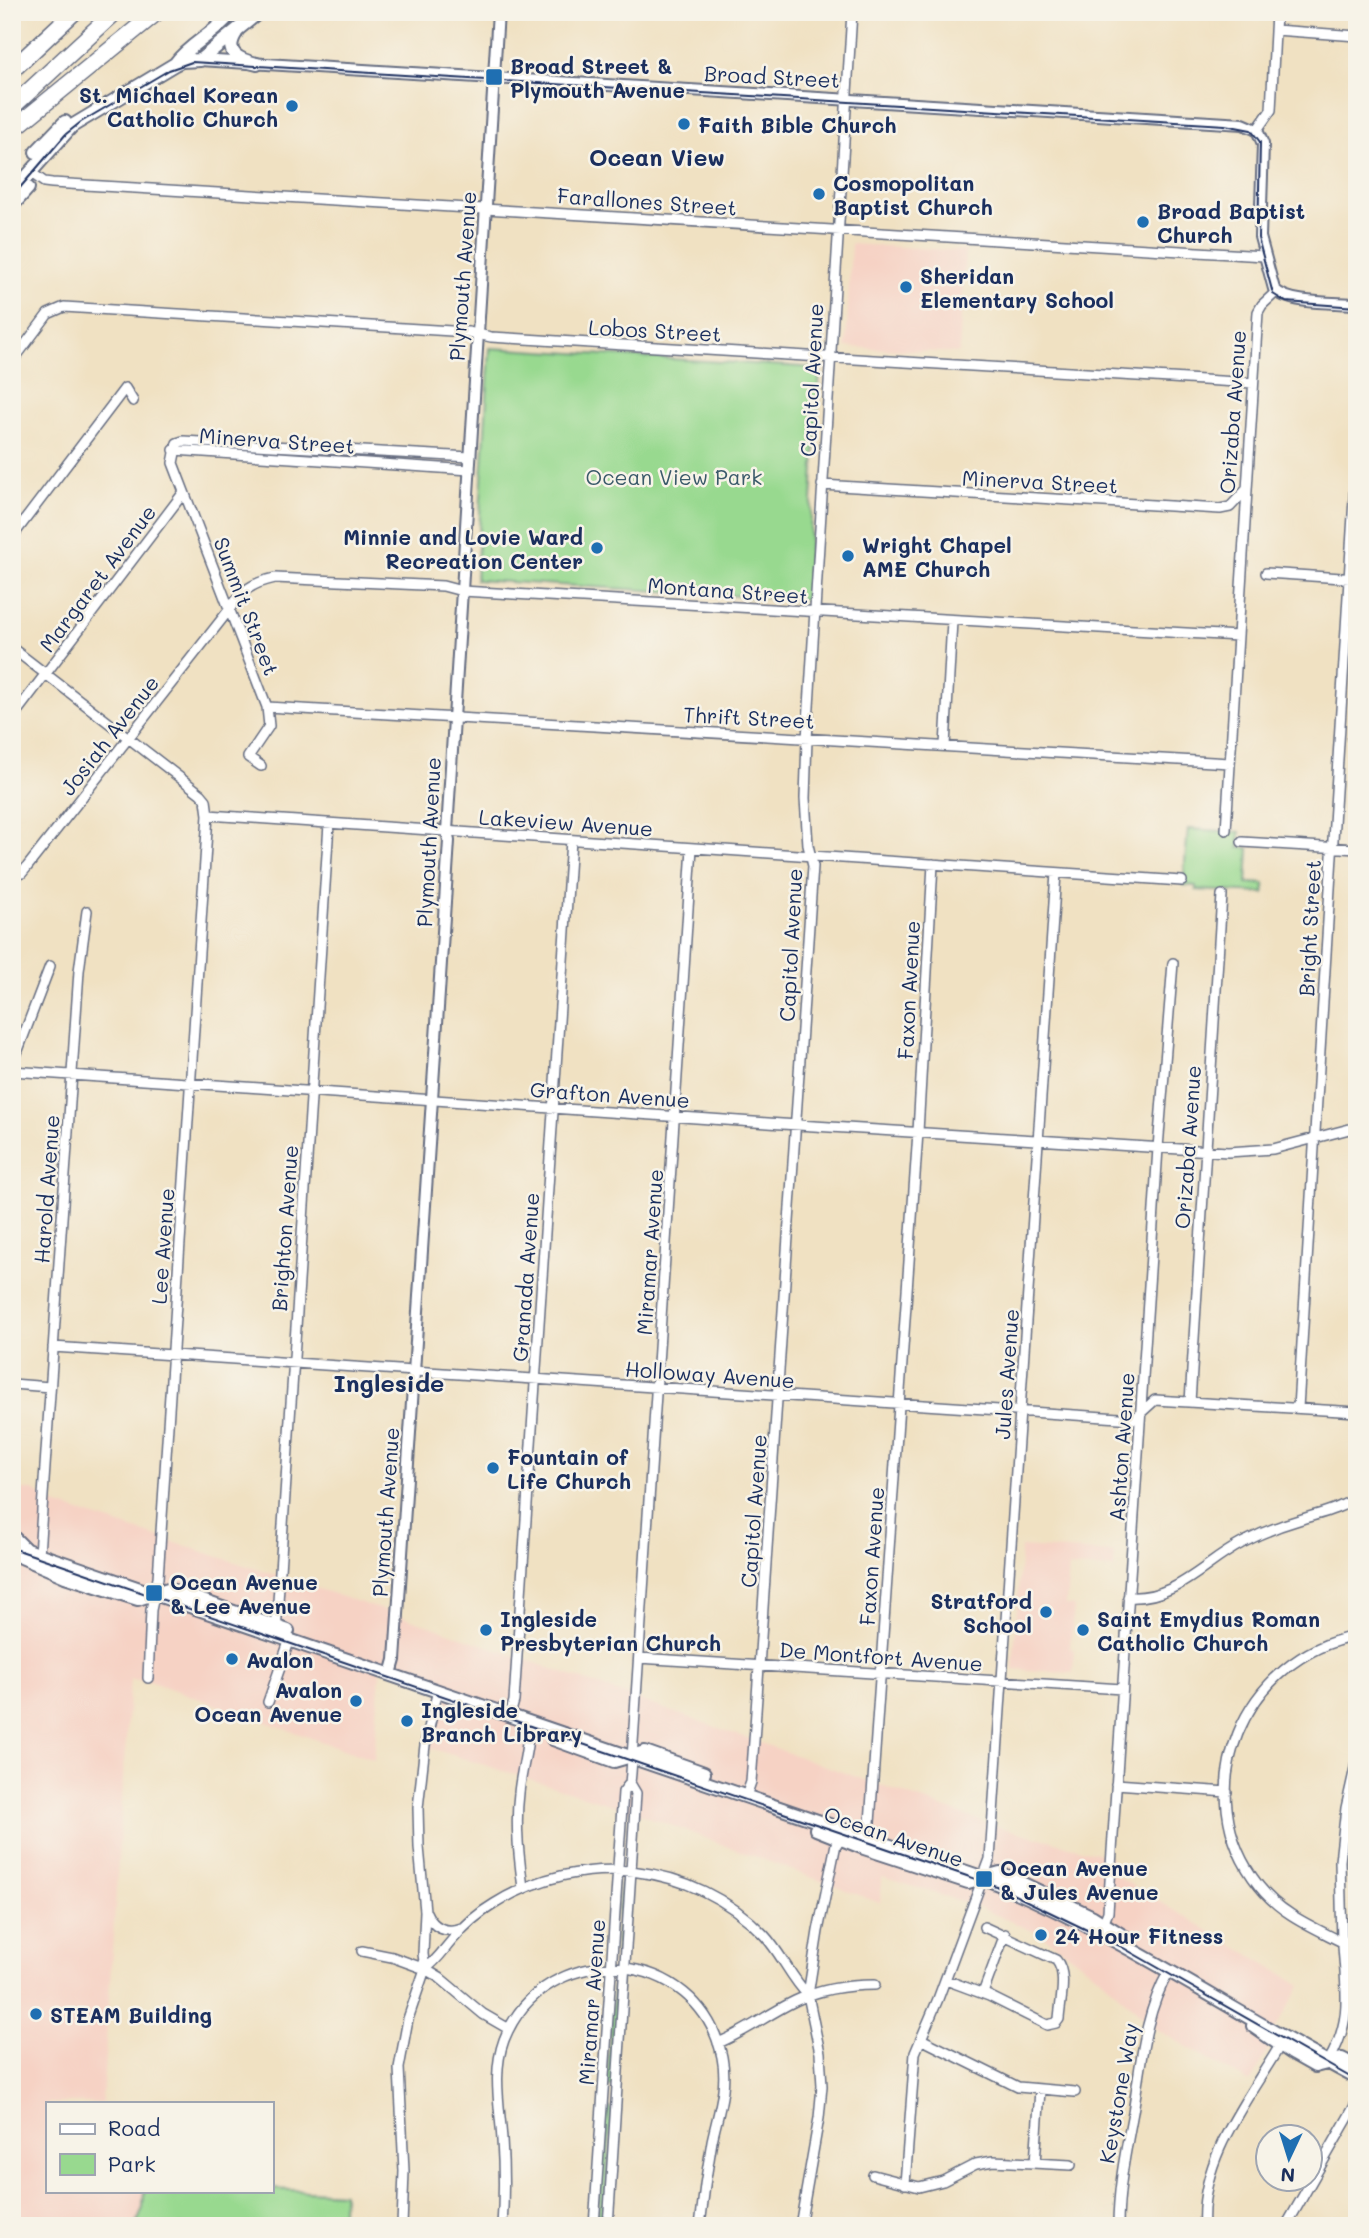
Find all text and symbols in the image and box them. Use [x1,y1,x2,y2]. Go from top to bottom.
place label: Broad Street & Plymouth Avenue [510,52,685,104]
street label: Broad Street [703,59,841,93]
marker: Broad Street & Plymouth Avenue [484,67,504,87]
place label: St. Michael Korean Catholic Church [79,81,278,132]
marker: St. Michael Korean Catholic Church [284,98,300,114]
place label: Faith Bible Church [698,111,896,138]
marker: Faith Bible Church [676,116,692,132]
district label: Ocean View [589,142,725,172]
place label: Cosmopolitan Baptist Church [833,169,993,220]
street label: Farallones Street [556,181,738,221]
marker: Cosmopolitan Baptist Church [811,186,827,202]
street label: Plymouth Avenue [443,190,481,362]
place label: Broad Baptist Church [1157,197,1305,248]
marker: Broad Baptist Church [1135,214,1151,230]
place label: Sheridan Elementary School [920,262,1114,314]
marker: Sheridan Elementary School [898,279,914,295]
street label: Capitol Avenue [793,302,829,458]
street label: Lobos Street [588,313,722,347]
street label: Orizaba Avenue [1213,329,1251,495]
street label: Minerva Street [198,421,356,459]
park label: Ocean View Park [586,463,762,490]
street label: Minerva Street [961,463,1119,499]
street label: Margaret Avenue [33,499,161,657]
place label: Minnie and Lovie Ward Recreation Center [343,523,583,574]
place label: Wright Chapel AME Church [862,531,1012,582]
street label: Summit Street [208,533,286,679]
marker: Minnie and Lovie Ward Recreation Center [589,540,605,556]
marker: Wright Chapel AME Church [840,548,856,564]
street label: Montana Street [647,571,809,609]
street label: Josiah Avenue [54,670,164,800]
street label: Thrift Street [683,700,815,734]
street label: Plymouth Avenue [410,756,446,928]
street label: Lakeview Avenue [478,802,654,842]
street label: Bright Street [1292,859,1326,997]
street label: Capitol Avenue [772,867,808,1023]
street label: Faxon Avenue [891,920,925,1060]
street label: Orizaba Avenue [1168,1064,1206,1230]
street label: Grafton Avenue [529,1075,691,1113]
street label: Harold Avenue [27,1114,65,1264]
street label: Brighton Avenue [265,1144,303,1312]
street label: Miramar Avenue [630,1168,668,1336]
street label: Lee Avenue [144,1187,180,1305]
street label: Granada Avenue [506,1191,544,1363]
street label: Jules Avenue [988,1308,1024,1440]
street label: Holloway Avenue [624,1355,796,1393]
district label: Ingleside [334,1367,444,1398]
street label: Ashton Avenue [1102,1372,1140,1522]
street label: Plymouth Avenue [366,1426,404,1598]
street label: Capitol Avenue [734,1433,772,1589]
place label: Fountain of Life Church [507,1443,631,1494]
marker: Fountain of Life Church [485,1460,501,1476]
street label: Faxon Avenue [853,1486,889,1626]
place label: Ocean Avenue & Lee Avenue [170,1568,318,1619]
marker: Ocean Avenue & Lee Avenue [144,1583,164,1603]
place label: Stratford School [930,1587,1032,1638]
marker: Stratford School [1038,1604,1054,1620]
place label: Ingleside Presbyterian Church [500,1605,721,1657]
place label: Saint Emydius Roman Catholic Church [1097,1605,1320,1656]
marker: Ingleside Presbyterian Church [478,1622,494,1638]
marker: Saint Emydius Roman Catholic Church [1075,1622,1091,1638]
street label: De Montfort Avenue [778,1635,984,1677]
place label: Avalon [246,1646,313,1673]
marker: Avalon [224,1651,240,1667]
place label: Avalon Ocean Avenue [194,1676,342,1727]
marker: Avalon Ocean Avenue [348,1693,364,1709]
place label: Ingleside Branch Library [421,1696,582,1748]
marker: Ingleside Branch Library [399,1713,415,1729]
street label: Ocean Avenue [821,1799,967,1873]
place label: Ocean Avenue & Jules Avenue [1000,1854,1159,1905]
marker: Ocean Avenue & Jules Avenue [974,1869,994,1889]
street label: Miramar Avenue [572,1918,610,2086]
place label: 24 Hour Fitness [1055,1922,1223,1949]
marker: 24 Hour Fitness [1033,1927,1049,1943]
place label: STEAM Building [50,2001,212,2028]
marker: STEAM Building [28,2006,44,2022]
street label: Keystone Way [1092,2021,1144,2165]
legend [46,2102,273,2192]
text: Road [108,2114,160,2141]
north arrow [1254,2122,1324,2192]
text: Park [108,2150,156,2177]
text: N [1280,2162,1296,2188]

